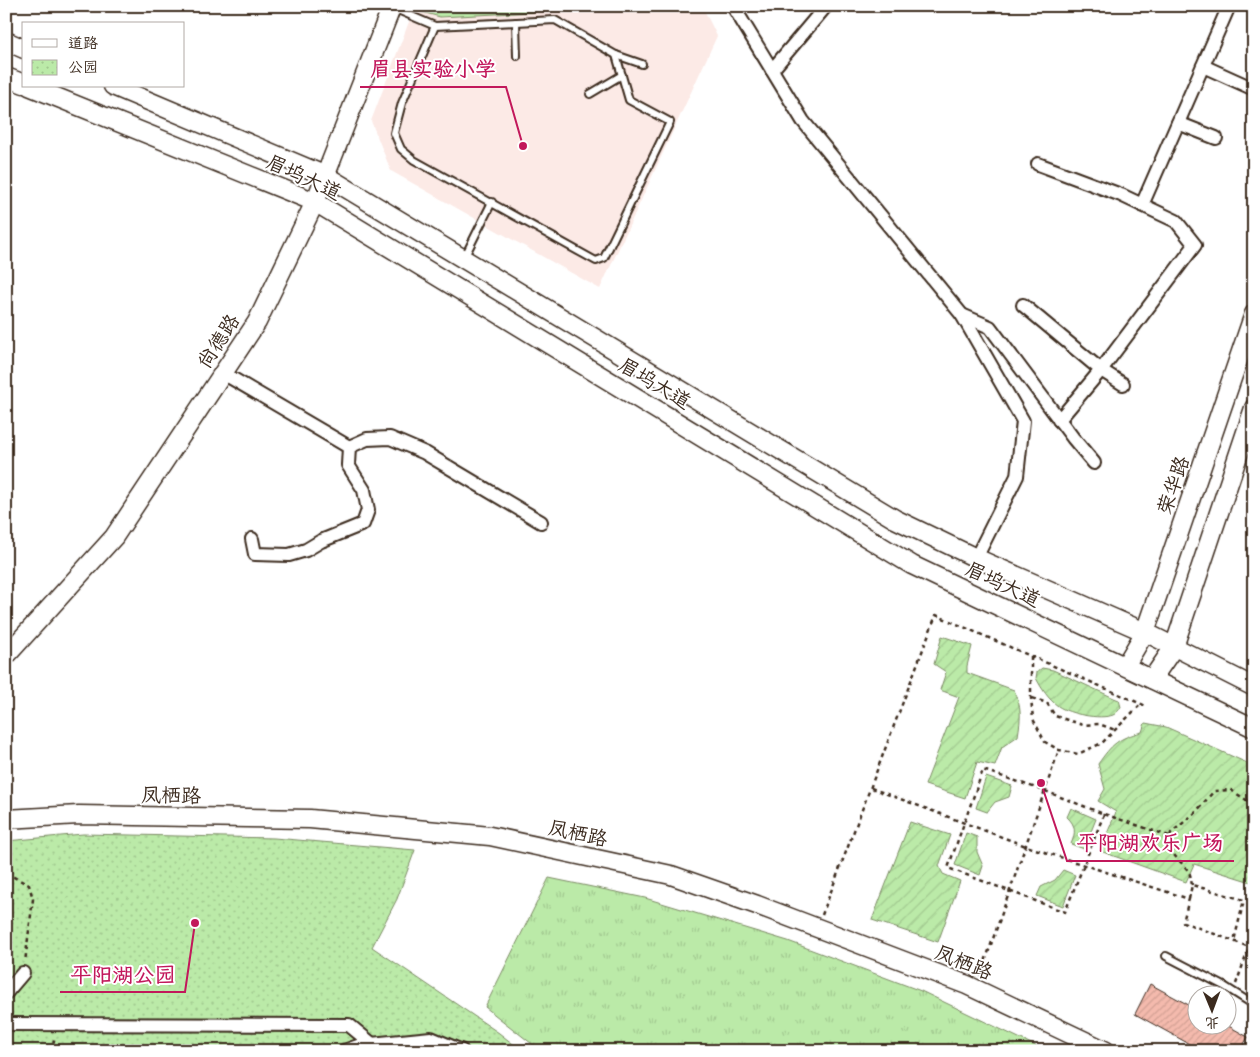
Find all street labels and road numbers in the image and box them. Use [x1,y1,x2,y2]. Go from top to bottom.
street label: 眉坞大道 [261,149,345,209]
street label: 尚德路 [192,308,249,375]
street label: 眉坞大道 [612,352,695,418]
street label: 荣华路 [1152,452,1199,519]
street label: 眉坞大道 [960,556,1044,616]
street label: 凤栖路 [141,782,202,813]
street label: 凤栖路 [545,815,611,856]
street label: 凤栖路 [930,940,997,989]

